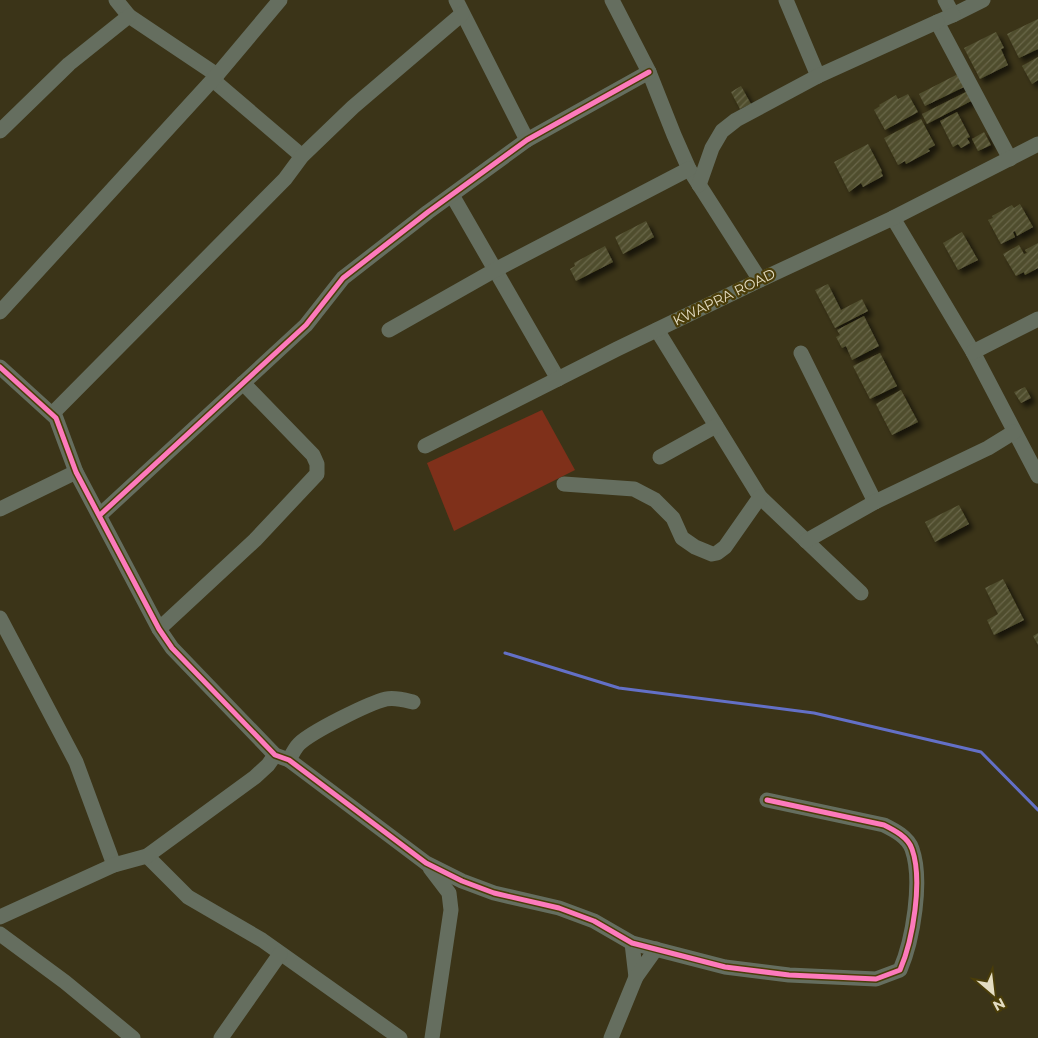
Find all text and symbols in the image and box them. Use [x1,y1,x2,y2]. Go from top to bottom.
street label: KWAPRA ROAD [670,264,778,330]
north arrow [968,968,1018,1018]
text: N [990,994,1008,1015]

